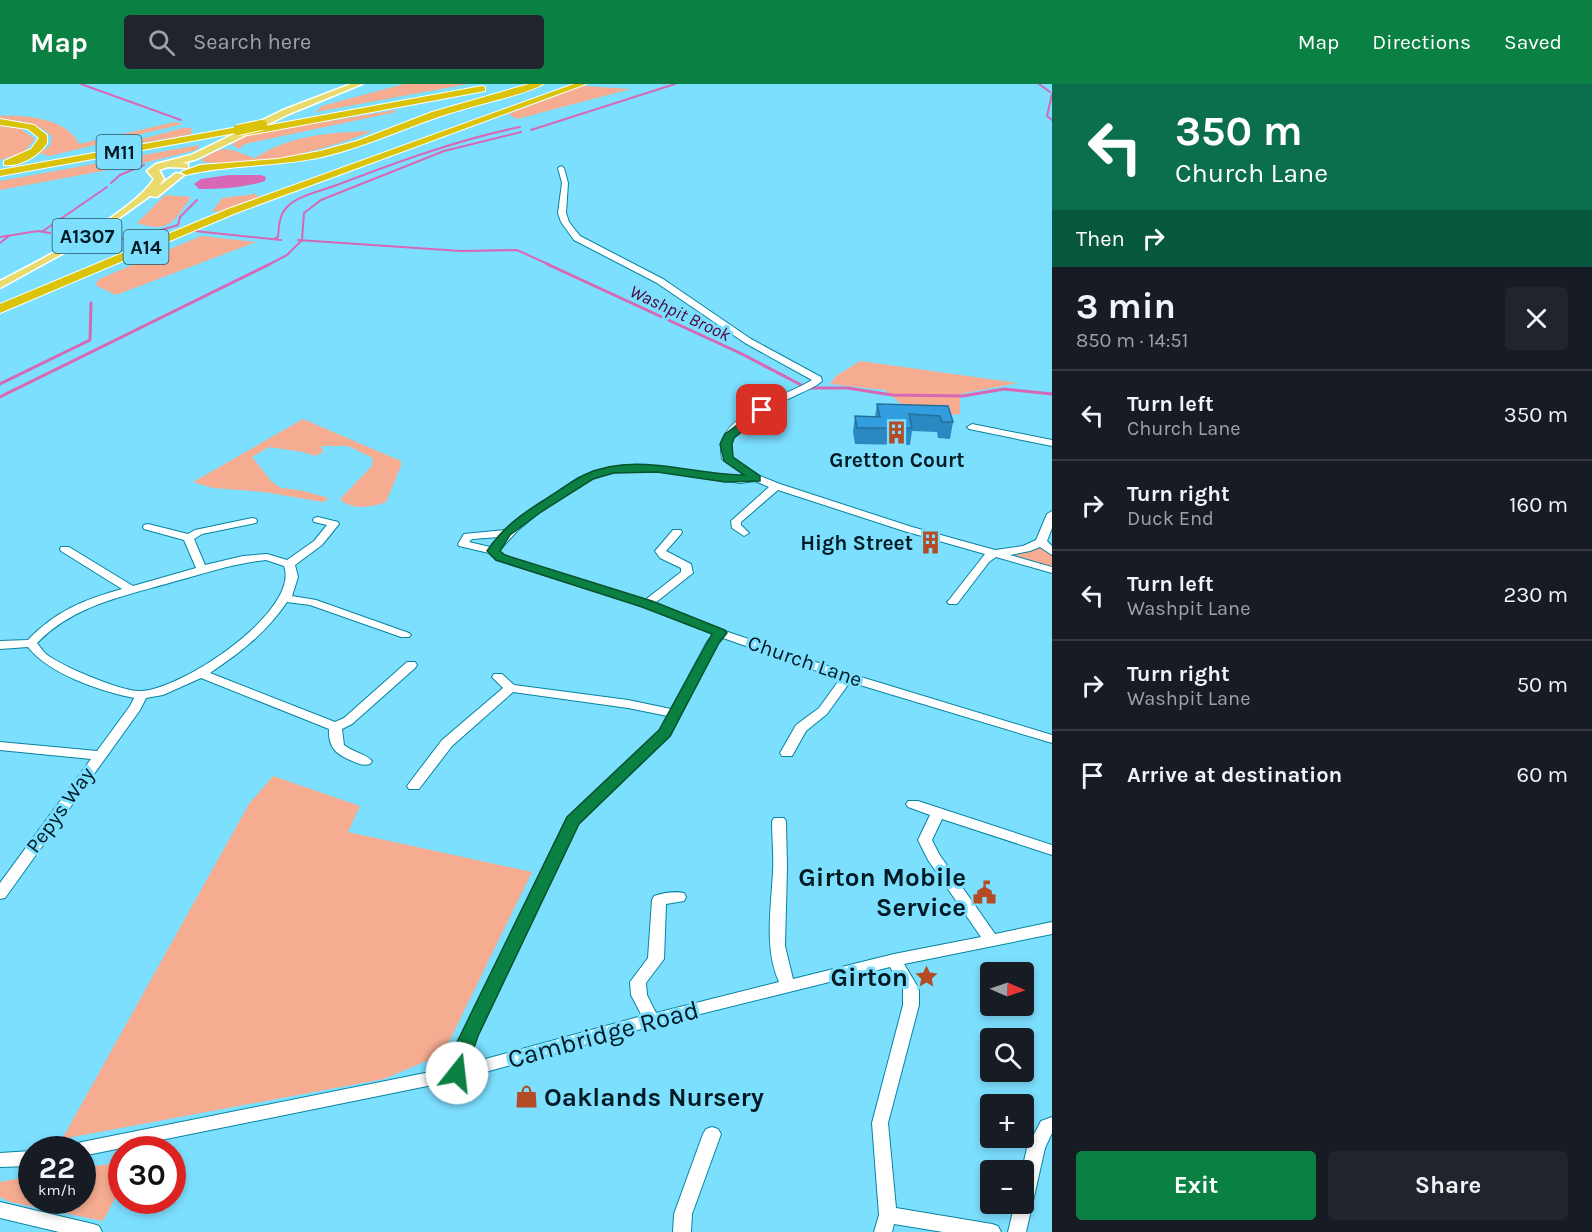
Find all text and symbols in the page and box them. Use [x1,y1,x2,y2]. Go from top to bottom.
search box [124,15,544,69]
text: Map [30,26,88,59]
icon: search [145,26,178,59]
text: Search here [193,29,311,55]
text: Map [1298,30,1339,54]
text: Directions [1372,30,1471,54]
text: Saved [1504,30,1562,54]
text: 350 m [1175,106,1303,156]
icon: left [1076,108,1154,186]
road number: M11 [96,135,142,169]
text: Church Lane [1175,157,1328,189]
road number: A1307 [52,219,122,253]
icon: right [1137,222,1170,255]
text: Then [1076,226,1125,252]
road number: A14 [124,230,168,264]
water label: Washpit Brook [626,280,735,346]
text: 3 min [1076,285,1176,327]
button: close [1505,287,1568,350]
text: 850 m · 14:51 [1076,329,1188,352]
pin [736,384,787,435]
text: Turn left [1127,391,1214,417]
icon: arrive [745,393,778,426]
icon: left [1076,399,1109,432]
text: 350 m [1504,402,1568,428]
text: Church Lane [1127,417,1241,440]
building icon: Gretton Court [884,419,910,445]
place label: Gretton Court [829,448,965,472]
text: Turn right [1127,481,1230,507]
icon: right [1076,489,1109,522]
text: 160 m [1509,492,1568,518]
text: Duck End [1127,507,1214,530]
building icon: High Street [918,530,944,556]
place label: High Street [800,531,913,555]
text: Turn left [1127,571,1214,597]
icon: left [1076,579,1109,612]
text: 230 m [1503,582,1568,608]
text: Washpit Lane [1127,597,1250,620]
street label: Church Lane [745,630,865,692]
text: Turn right [1127,661,1230,687]
icon: right [1076,669,1109,702]
text: 50 m [1517,672,1568,698]
text: Washpit Lane [1127,687,1250,710]
icon: arrive [1076,759,1109,792]
street label: Pepys Way [21,762,99,857]
text: Arrive at destination [1127,762,1342,788]
text: 60 m [1517,762,1568,788]
place label: Girton Mobile Service [798,862,966,923]
public building icon: Girton Mobile Service [971,879,997,905]
place label: Girton [830,962,908,993]
north arrow [980,962,1034,1016]
map controls [980,962,1034,1214]
place icon: Girton [913,964,939,990]
street label: Cambridge Road [504,994,702,1075]
button: search [980,1028,1034,1082]
position arrow [425,1041,489,1105]
place label: Oaklands Nursery [544,1082,764,1113]
shop icon: Oaklands Nursery [513,1084,539,1110]
button: + [980,1094,1034,1148]
speed limit sign: 30 [108,1136,186,1214]
text: 22 [39,1150,75,1186]
button: Exit [1076,1151,1316,1220]
button: Share [1328,1151,1568,1220]
button: − [980,1160,1034,1214]
text: km/h [38,1181,76,1199]

